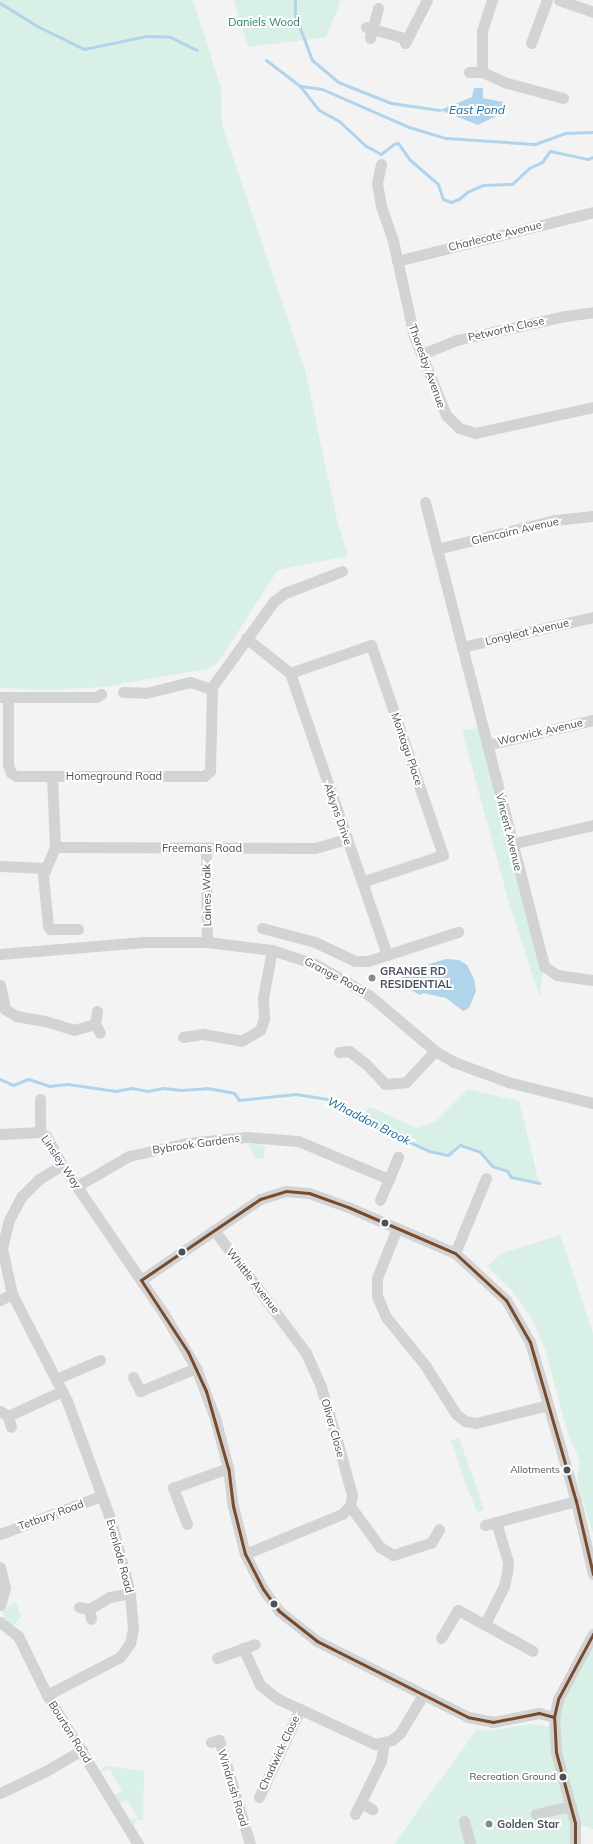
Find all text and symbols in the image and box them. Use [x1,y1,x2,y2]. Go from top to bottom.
park label: Daniels Wood [228,15,300,29]
water label: East Pond [449,103,505,117]
street label: Charlecote Avenue [447,218,543,254]
street label: Petworth Close [467,314,545,344]
street label: Thoresby Avenue [406,322,448,410]
street label: Glencairn Avenue [470,515,560,547]
street label: Longleat Avenue [484,616,570,648]
street label: Montagu Place [388,711,426,787]
street label: Warwick Avenue [496,716,584,748]
street label: Homeground Road [66,769,162,783]
street label: Atkyns Drive [321,781,355,847]
street label: Vincent Avenue [493,792,525,872]
street label: Freemans Road [162,841,242,855]
street label: Laines Walk [200,864,214,926]
street label: Grange Road [302,954,368,998]
place label: GRANGE RD RESIDENTIAL [380,965,452,991]
marker: GRANGE RD RESIDENTIAL [367,973,377,983]
water label: Whaddon Brook [325,1094,413,1148]
street label: Bybrook Gardens [152,1131,240,1157]
street label: Linsley Way [38,1133,84,1191]
unlabelled marker [380,1218,390,1228]
street label: Whittle Avenue [224,1246,282,1316]
unlabelled marker [177,1247,187,1257]
street label: Oliver Close [318,1397,348,1459]
place label: Allotments [510,1464,560,1476]
marker: Allotments [562,1465,572,1475]
street label: Tetbury Road [17,1497,85,1533]
street label: Evenlode Road [104,1518,136,1594]
unlabelled marker [269,1599,279,1609]
street label: Bourton Road [46,1699,94,1765]
street label: Chadwick Close [256,1713,302,1793]
street label: Windrush Road [215,1748,251,1828]
place label: Recreation Ground [470,1771,556,1783]
marker: Recreation Ground [558,1772,568,1782]
place label: Golden Star [497,1817,559,1831]
marker: Golden Star [484,1819,494,1829]

